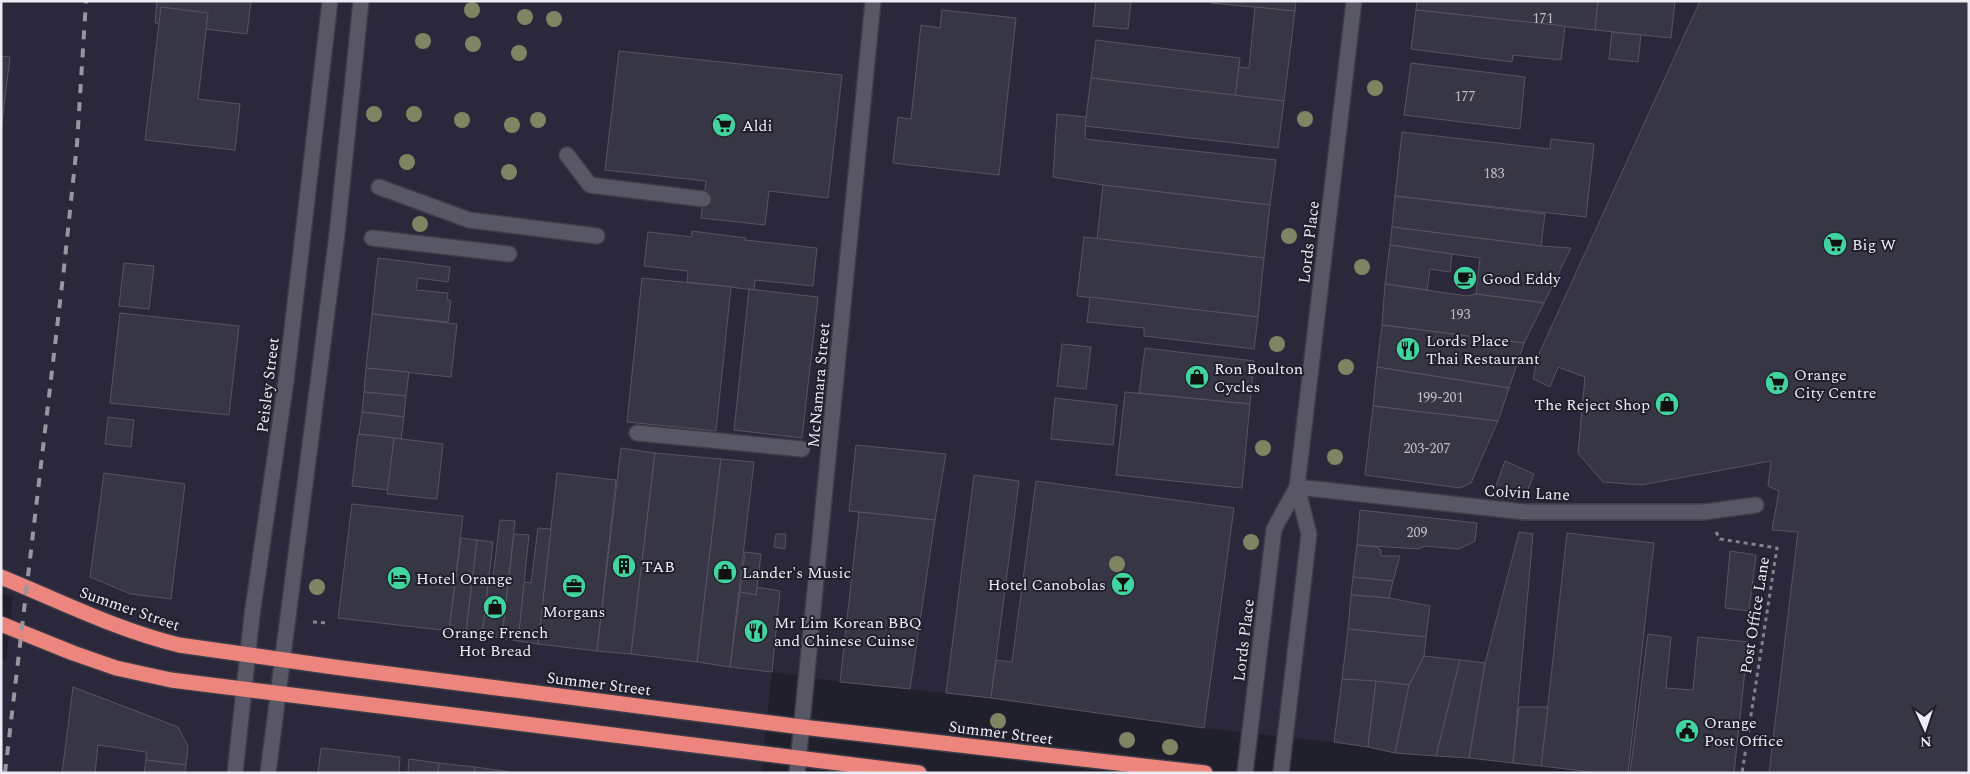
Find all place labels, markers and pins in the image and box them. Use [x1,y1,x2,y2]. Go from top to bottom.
supermarket icon: Aldi [711,112,737,138]
place label: Aldi [742,114,773,138]
supermarket icon: Big W [1822,231,1848,257]
place label: Big W [1852,233,1896,257]
cafe icon: Good Eddy [1452,265,1478,291]
place label: Good Eddy [1482,267,1562,291]
place label: Lords Place Thai Restaurant [1426,329,1540,371]
restaurant icon: Lords Place Thai Restaurant [1395,336,1421,362]
place label: Ron Boulton Cycles [1214,357,1303,399]
place label: Orange City Centre [1794,363,1877,405]
shop icon: Ron Boulton Cycles [1184,364,1210,390]
supermarket icon: Orange City Centre [1764,370,1790,396]
shop icon: The Reject Shop [1654,391,1680,417]
place label: The Reject Shop [1534,393,1650,417]
building icon: TAB [611,553,637,579]
place label: TAB [642,555,675,579]
shop icon: Lander's Music [712,559,738,585]
place label: Lander's Music [742,561,851,585]
hotel icon: Hotel Orange [386,565,412,591]
place label: Hotel Orange [416,567,513,591]
bar icon: Hotel Canobolas [1110,571,1136,597]
office icon: Morgans [561,573,587,599]
place label: Hotel Canobolas [988,573,1106,597]
shop icon: Orange French Hot Bread [482,594,508,620]
place label: Morgans [543,600,605,624]
place label: Mr Lim Korean BBQ and Chinese Cuinse [774,611,922,653]
restaurant icon: Mr Lim Korean BBQ and Chinese Cuinse [743,618,769,644]
place label: Orange French Hot Bread [442,621,548,663]
place label: Orange Post Office [1704,711,1783,753]
public building icon: Orange Post Office [1674,718,1700,744]

